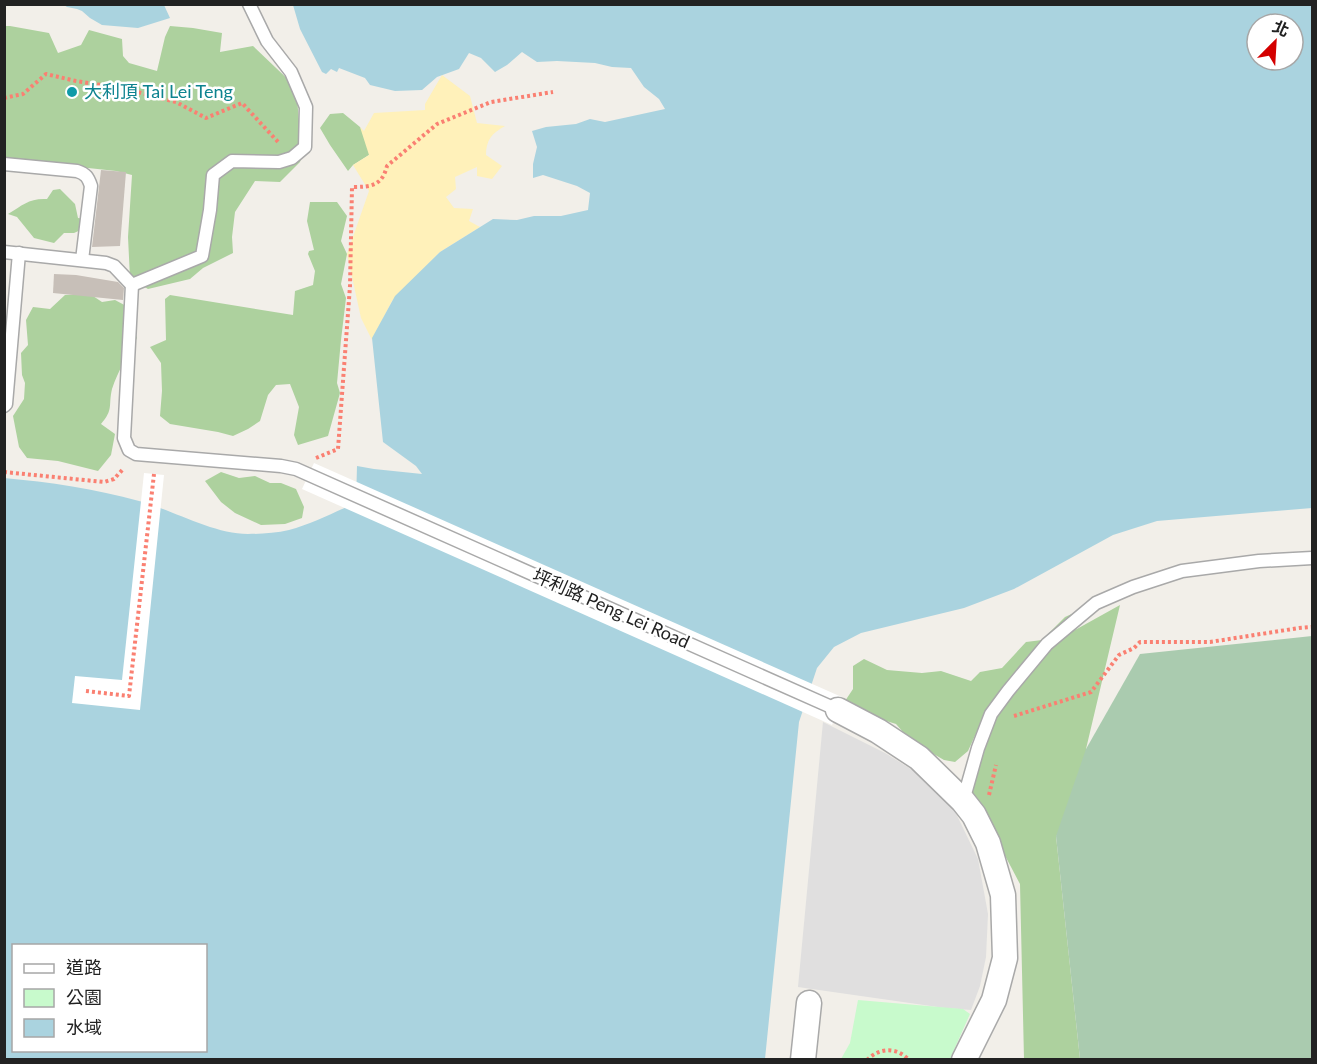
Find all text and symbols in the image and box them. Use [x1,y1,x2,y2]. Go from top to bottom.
north arrow [1245,12,1305,72]
text: 北 [1270,16,1292,40]
place label: 大利頂 Tai Lei Teng [84,80,233,102]
marker: 大利頂 Tai Lei Teng [65,85,79,99]
street label: 坪利路 Peng Lei Road [530,564,693,653]
legend [12,944,207,1052]
text: 道路 [66,956,102,978]
text: 公園 [66,986,102,1008]
text: 水域 [66,1016,102,1038]

